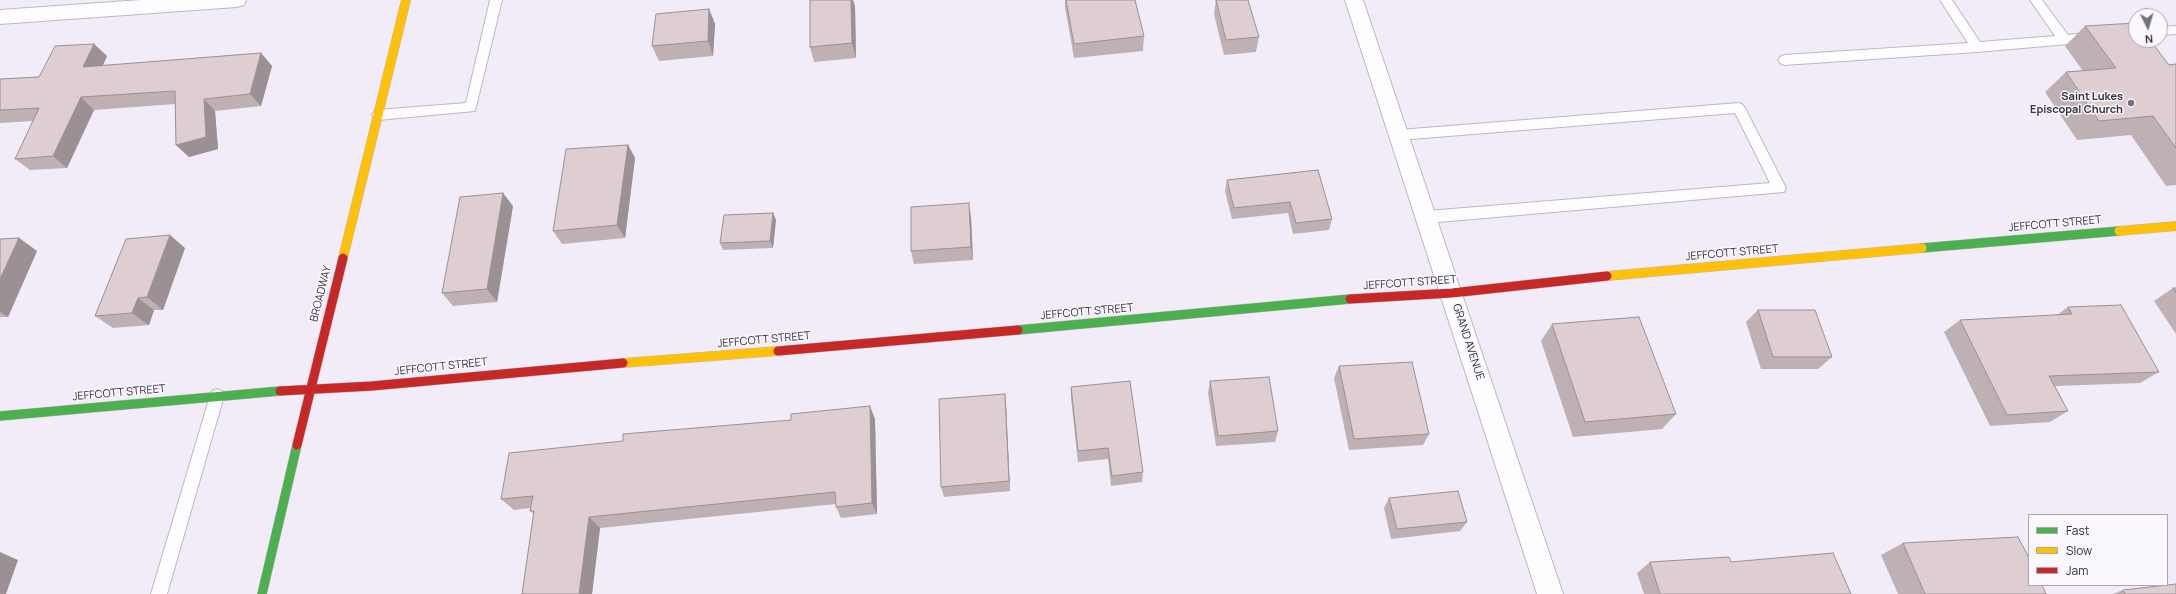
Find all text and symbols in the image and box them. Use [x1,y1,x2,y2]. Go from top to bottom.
north arrow [2128,8,2168,48]
text: N [2144,32,2154,47]
place label: Saint Lukes Episcopal Church [2030,90,2123,116]
marker: Saint Lukes Episcopal Church [2126,98,2136,108]
street label: JEFFCOTT STREET [2008,213,2102,235]
street label: JEFFCOTT STREET [1685,242,1779,264]
street label: BROADWAY [308,265,334,323]
street label: JEFFCOTT STREET [1363,273,1457,293]
street label: JEFFCOTT STREET [1040,301,1134,323]
street label: GRAND AVENUE [1449,302,1487,382]
street label: JEFFCOTT STREET [717,329,811,351]
street label: JEFFCOTT STREET [394,356,488,378]
street label: JEFFCOTT STREET [72,382,166,404]
legend [2028,514,2168,586]
text: Fast [2066,522,2090,539]
text: Slow [2066,542,2092,559]
text: Jam [2066,562,2088,579]

